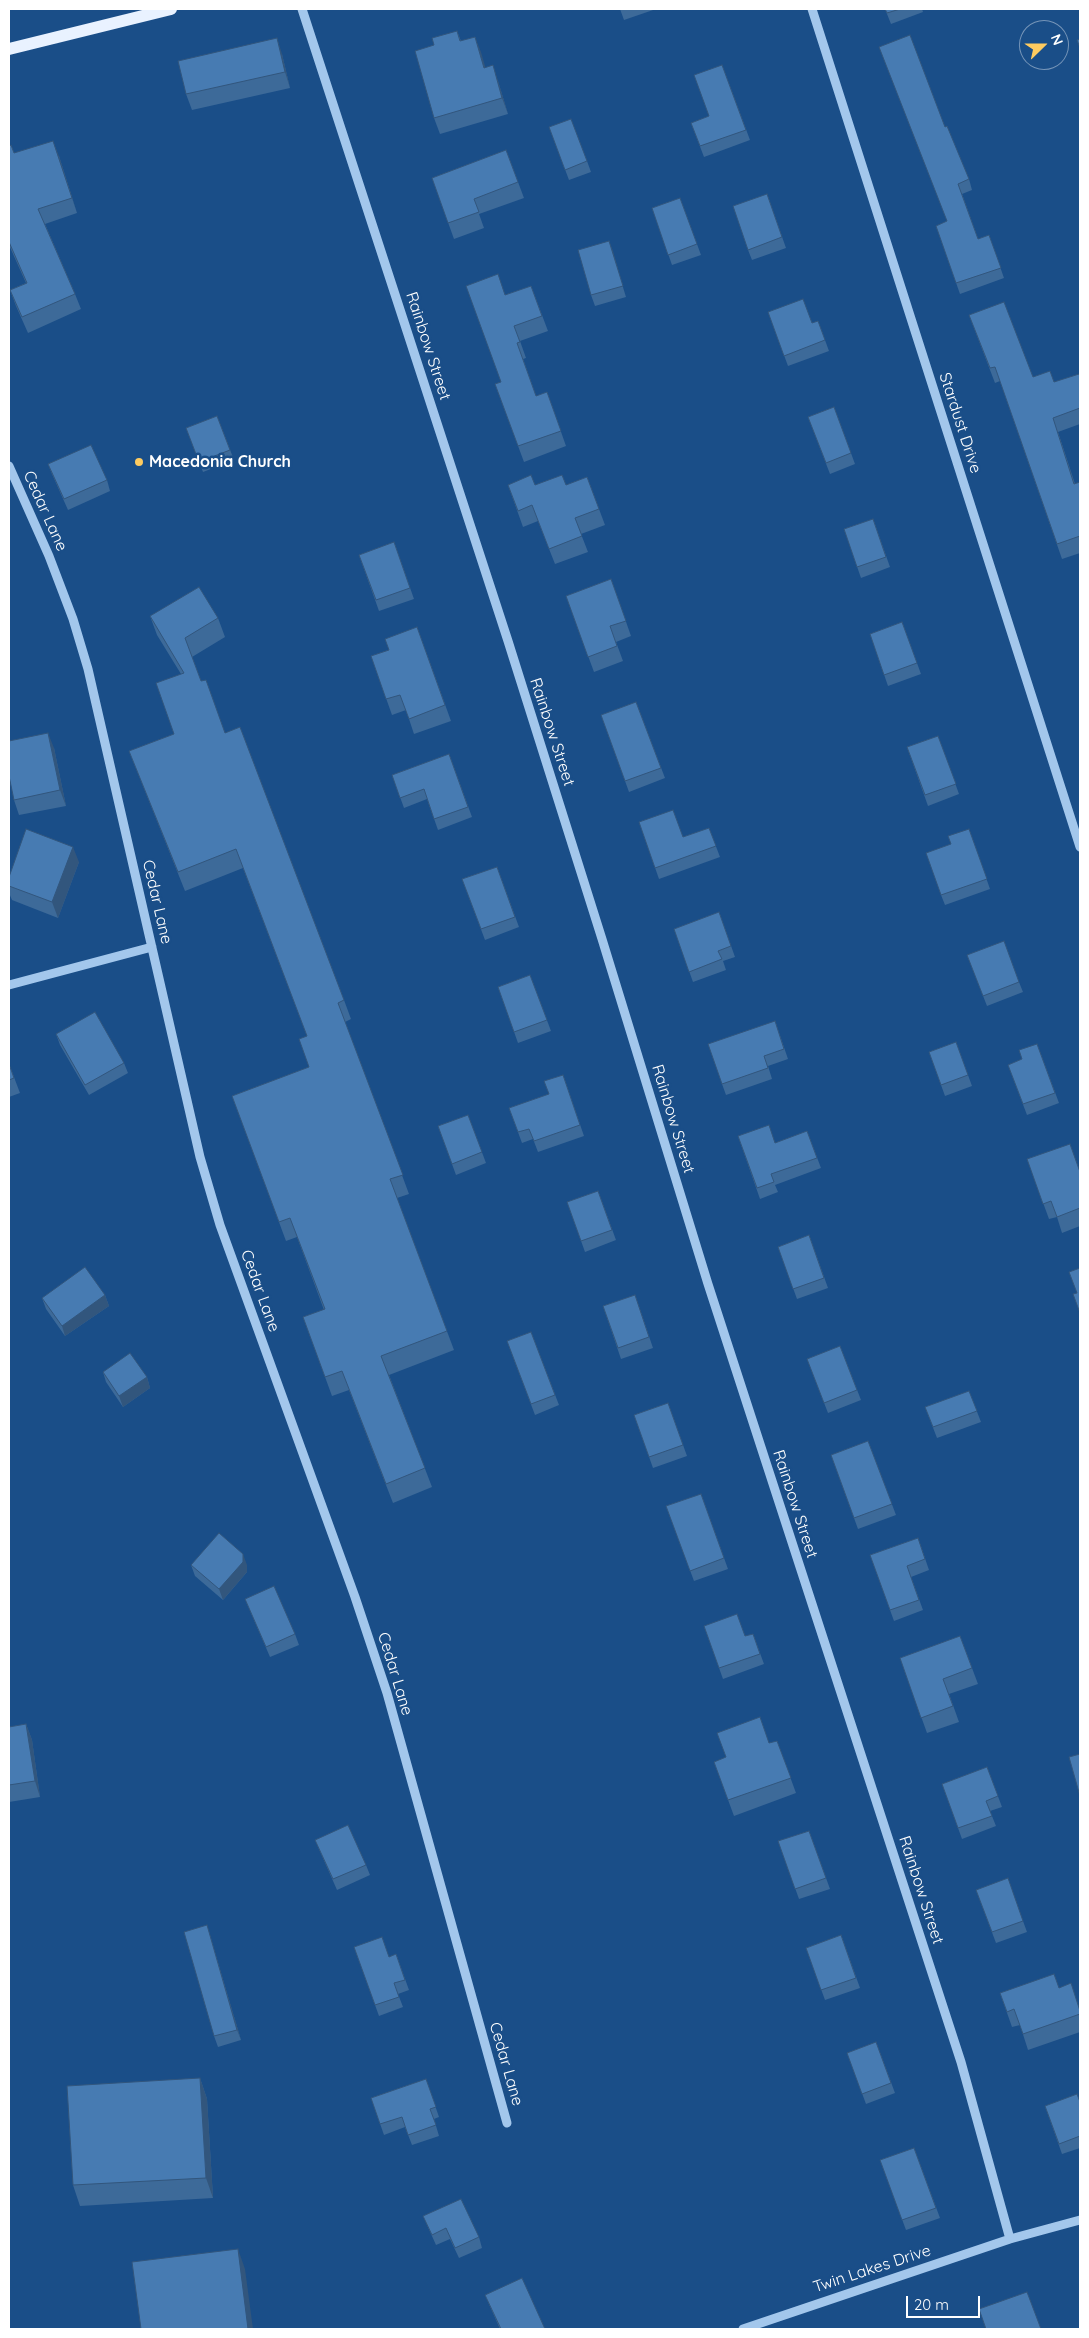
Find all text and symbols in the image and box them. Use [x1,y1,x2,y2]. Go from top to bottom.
north arrow [1019,20,1069,70]
text: N [1047,32,1067,48]
street label: Rainbow Street [401,289,455,403]
street label: Stardust Drive [935,370,985,476]
place label: Macedonia Church [149,452,291,472]
marker: Macedonia Church [133,456,145,468]
street label: Cedar Lane [19,468,71,554]
street label: Rainbow Street [525,675,579,789]
street label: Cedar Lane [138,858,176,946]
street label: Rainbow Street [647,1062,699,1176]
street label: Cedar Lane [236,1247,284,1335]
street label: Rainbow Street [768,1447,822,1561]
street label: Cedar Lane [373,1630,417,1718]
street label: Rainbow Street [894,1833,948,1947]
street label: Cedar Lane [485,2020,527,2108]
street label: Twin Lakes Drive [811,2241,933,2297]
scale bar [909,2286,983,2318]
text: 20 m [914,2295,949,2314]

